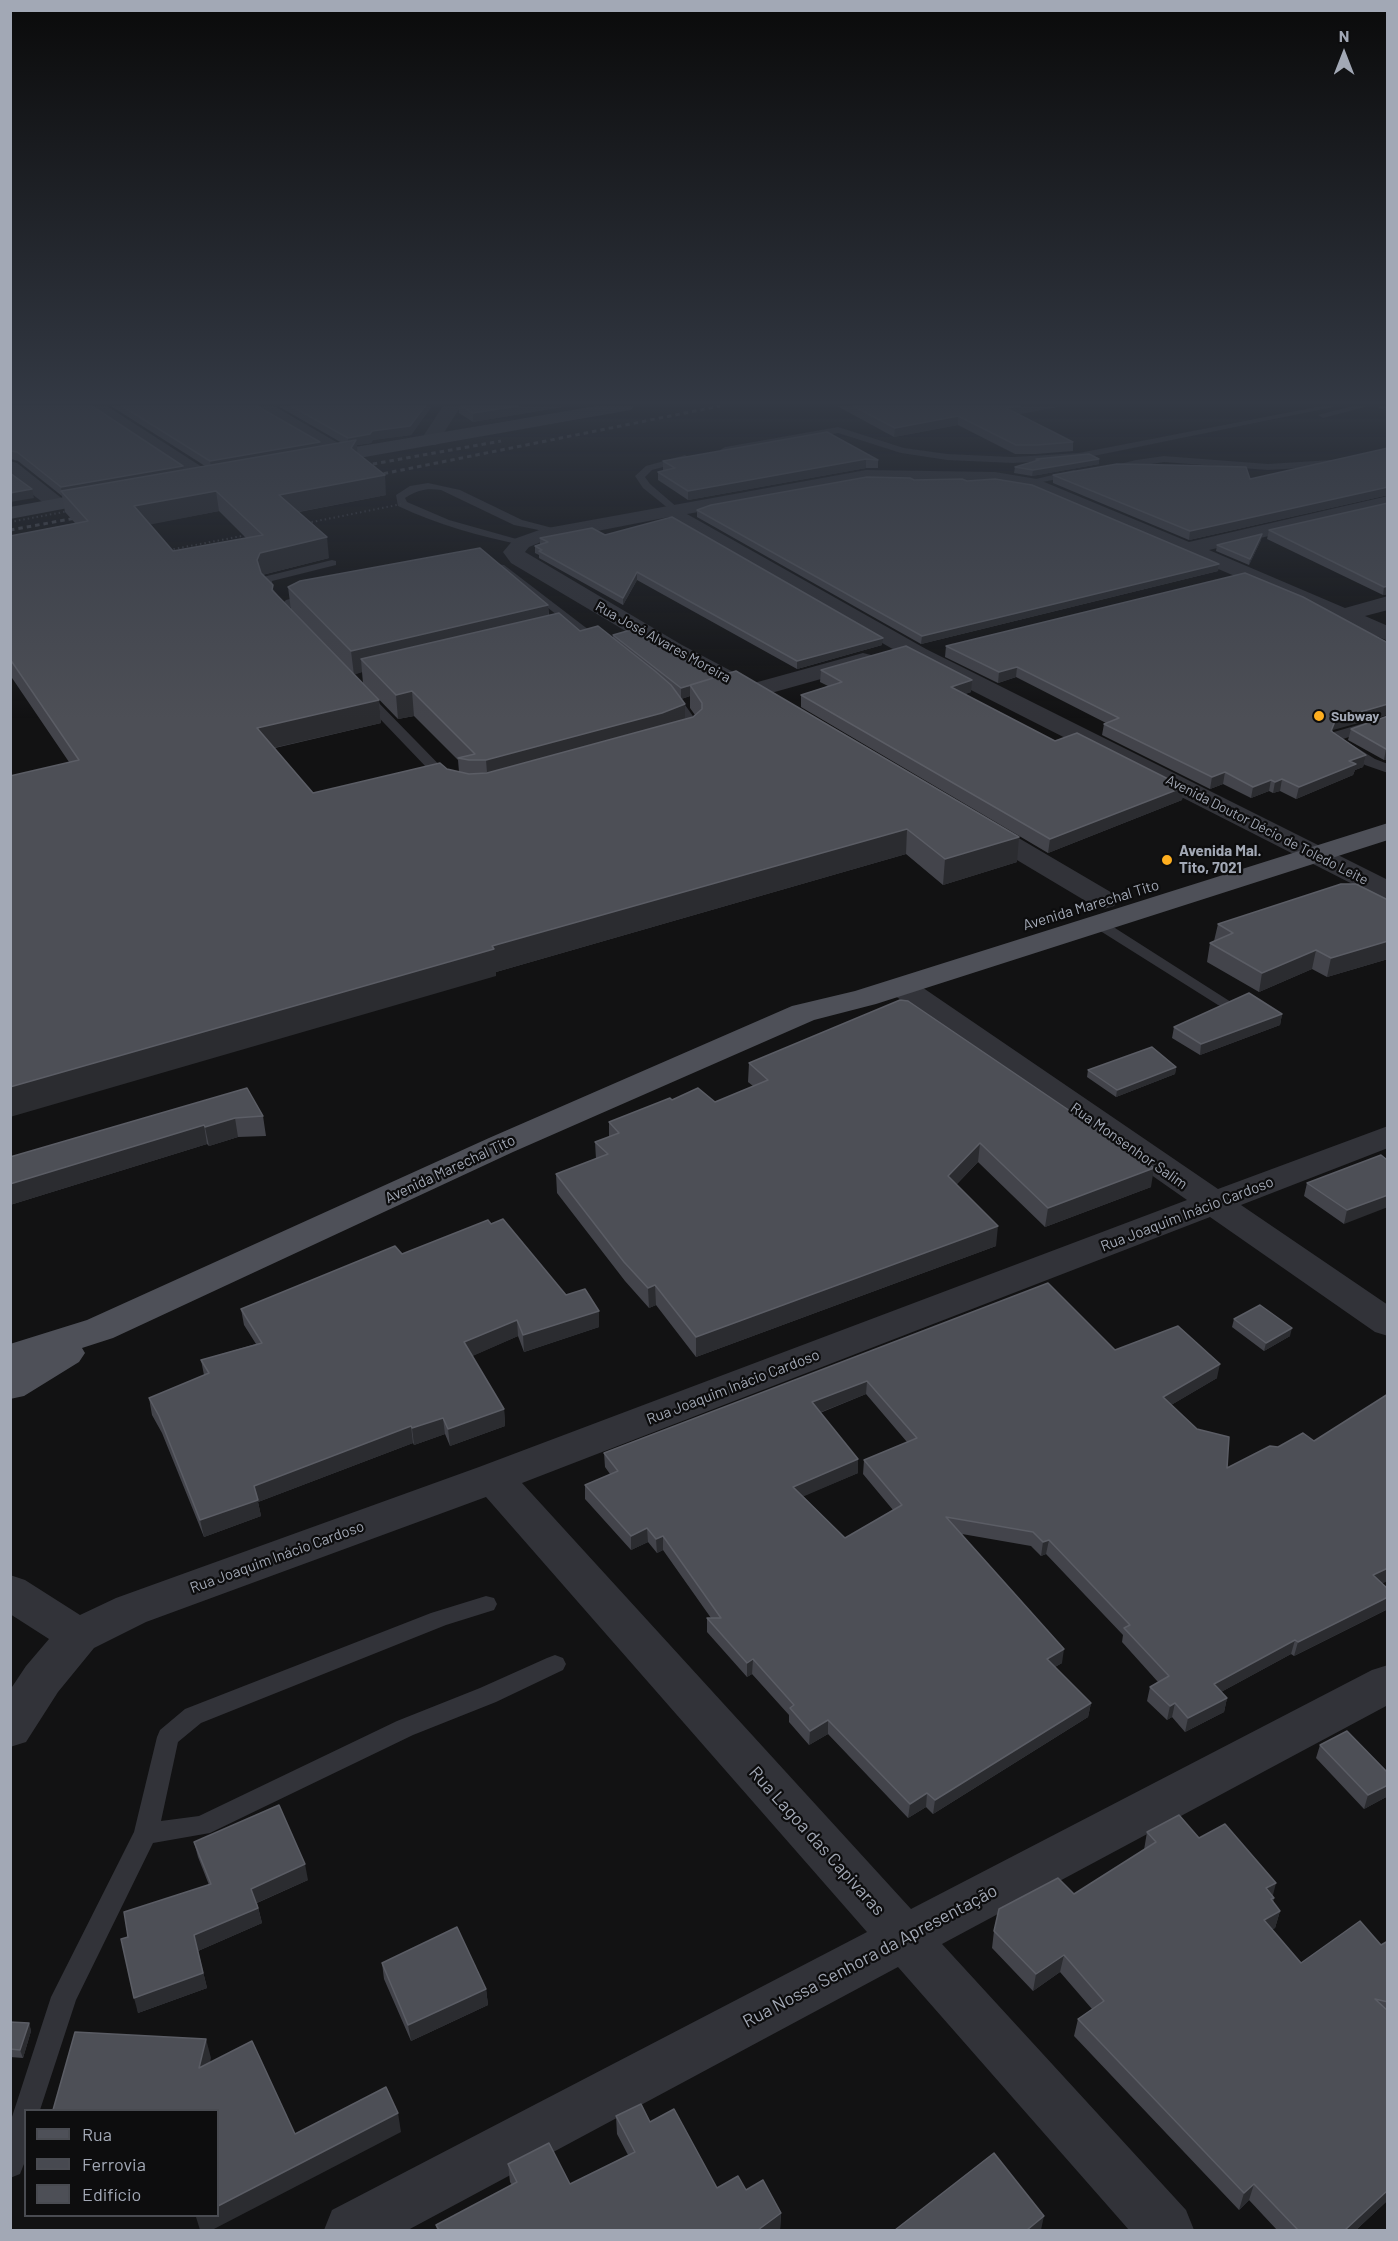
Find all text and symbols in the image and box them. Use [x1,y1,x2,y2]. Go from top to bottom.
north arrow [1314,24,1374,84]
text: N [1339,26,1349,45]
street label: Rua José Alvares Moreira [592,598,734,686]
place label: Subway [1331,708,1379,724]
marker: Subway [1312,709,1326,723]
street label: Avenida Doutor Décio de Toledo Leite [1163,771,1371,889]
place label: Avenida Mal. Tito, 7021 [1179,842,1262,877]
marker: Avenida Mal. Tito, 7021 [1160,853,1174,867]
street label: Avenida Marechal Tito [1021,876,1161,934]
street label: Rua Monsenhor Salim [1067,1099,1191,1193]
street label: Avenida Marechal Tito [382,1131,518,1207]
street label: Rua Joaquim Inácio Cardoso [1098,1173,1276,1255]
street label: Rua Joaquim Inácio Cardoso [644,1346,822,1428]
street label: Rua Joaquim Inácio Cardoso [187,1517,367,1597]
street label: Rua Lagoa das Capivaras [744,1762,890,1920]
street label: Rua Nossa Senhora da Apresentação [739,1880,1001,2032]
legend [24,2109,219,2217]
text: Rua [82,2123,112,2145]
text: Ferrovia [82,2153,146,2175]
text: Edifício [82,2183,141,2205]

